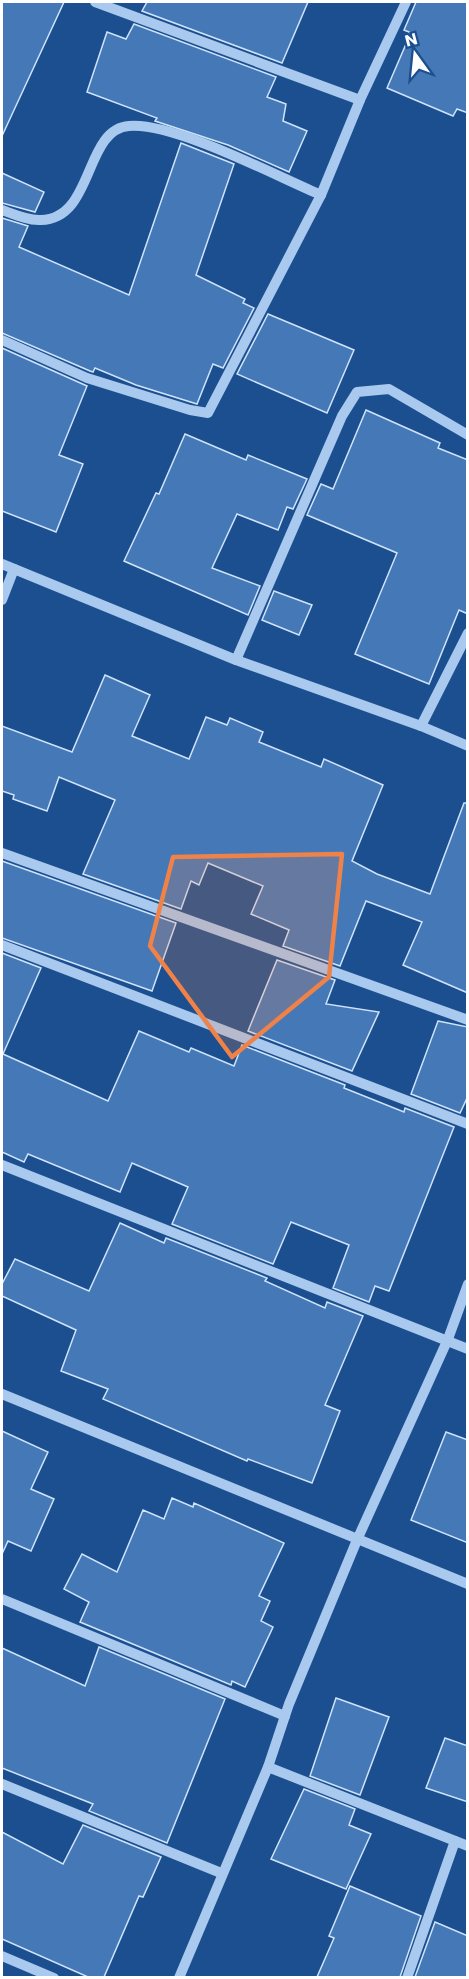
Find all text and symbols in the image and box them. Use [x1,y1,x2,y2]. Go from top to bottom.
north arrow [385,24,445,84]
text: N [402,27,420,53]

